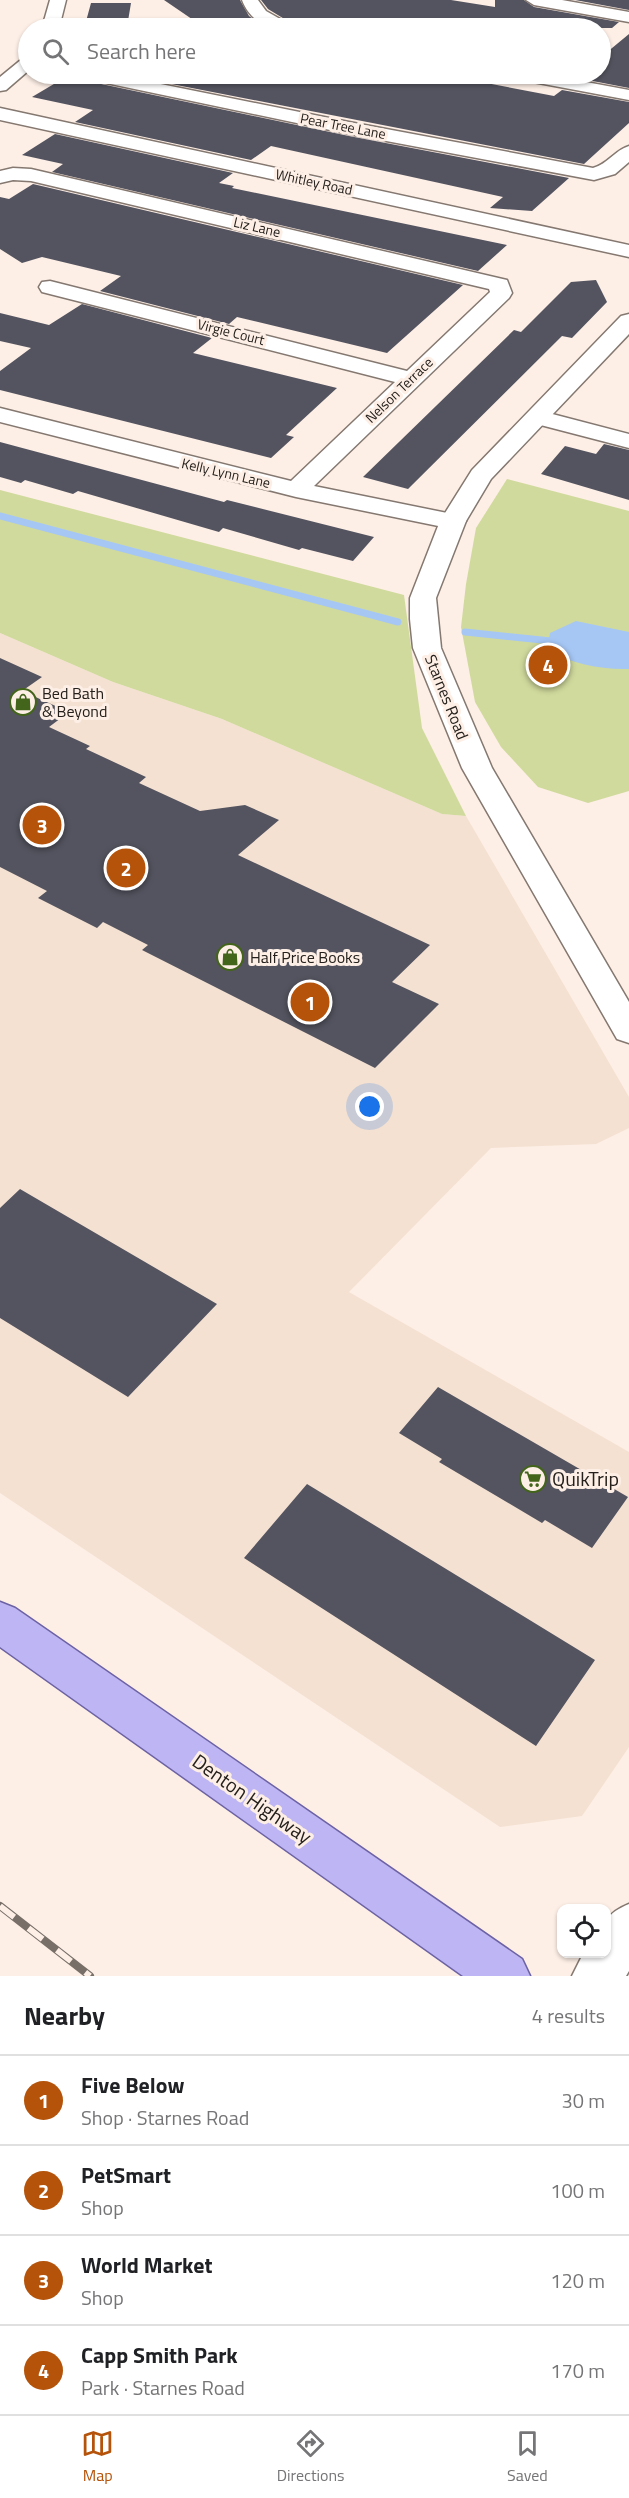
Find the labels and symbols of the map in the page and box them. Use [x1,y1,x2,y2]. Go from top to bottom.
street label: Pear Tree Lane [299,107,388,144]
street label: Whitley Road [274,163,355,200]
street label: Liz Lane [232,211,283,242]
street label: Virgie Court [195,313,267,350]
street label: Nelson Terrace [360,352,437,427]
street label: Kelly Lynn Lane [180,452,273,493]
pin: 4 [528,642,568,688]
street label: Starnes Road [419,651,475,743]
place label: Bed Bath & Beyond [42,681,107,723]
shop icon: Bed Bath & Beyond [8,687,38,717]
pin: 3 [22,802,62,848]
pin: 2 [106,846,146,890]
shop icon: Half Price Books [215,942,245,972]
place label: Half Price Books [250,945,360,969]
pin: 1 [290,980,330,1024]
your location [355,1092,384,1121]
place label: QuikTrip [552,1463,619,1494]
supermarket icon: QuikTrip [518,1464,548,1494]
street label: Denton Highway [186,1746,319,1852]

